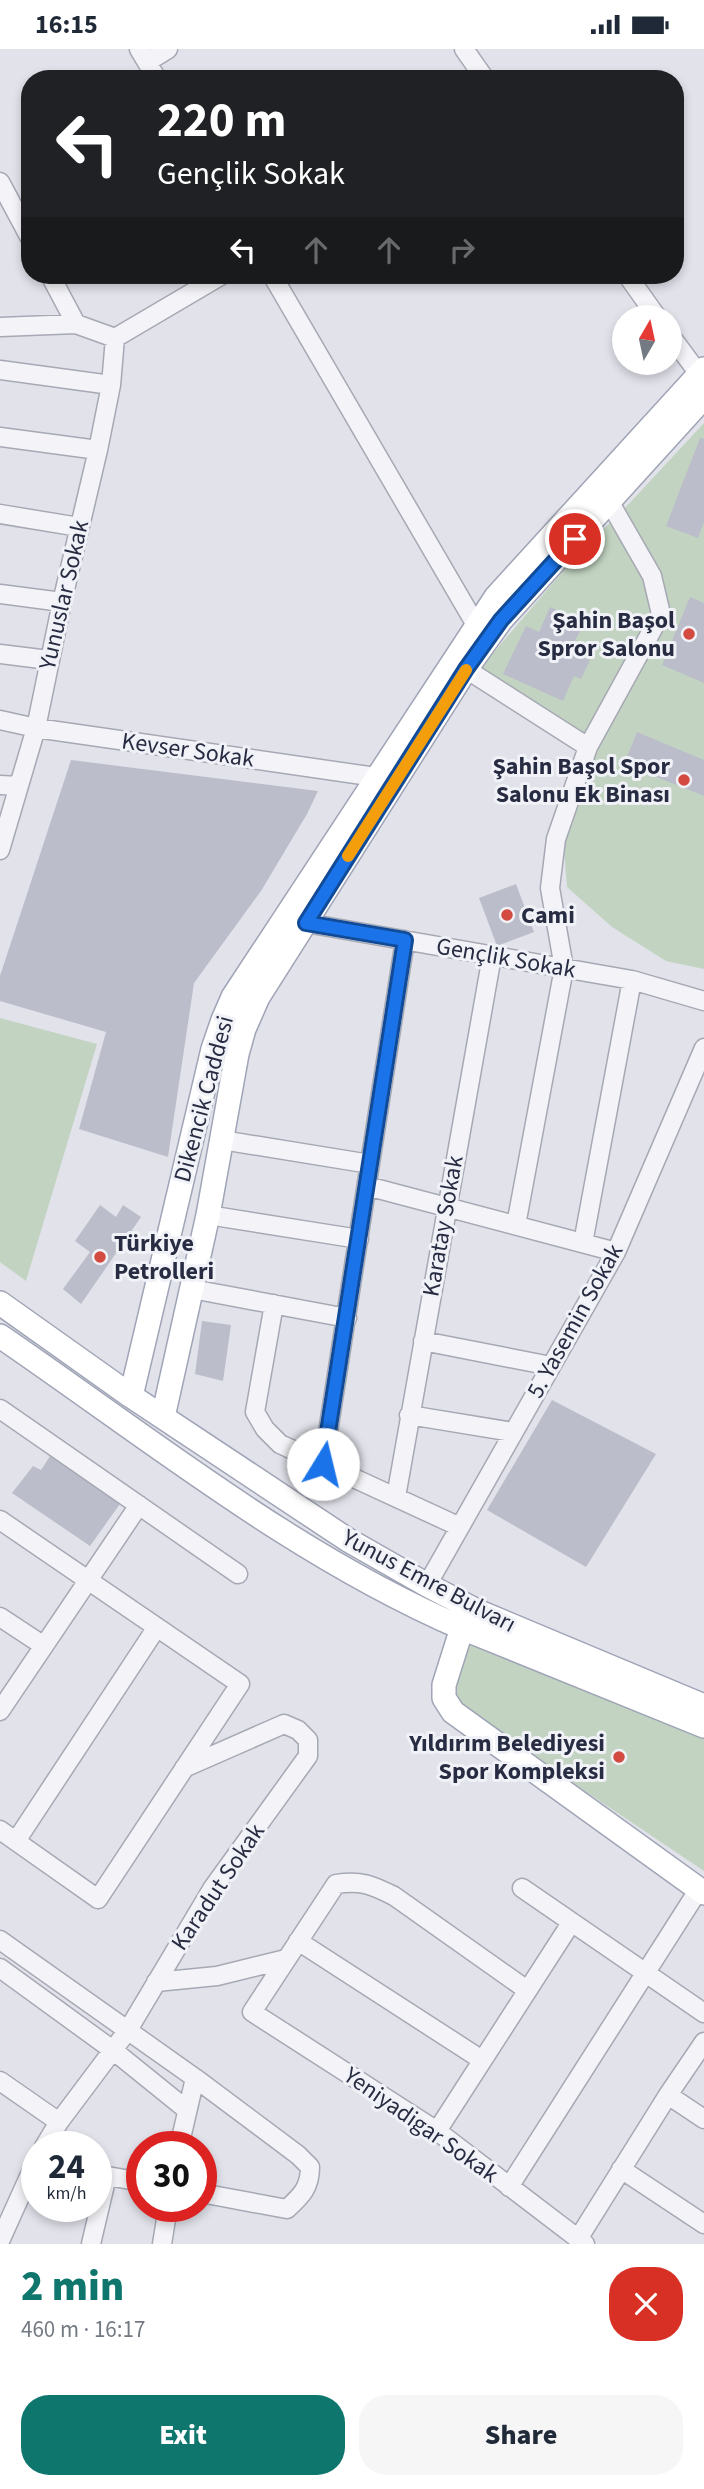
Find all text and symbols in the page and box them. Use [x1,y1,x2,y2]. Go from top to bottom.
text: 16:15 [35,6,98,43]
text: 220 m [157,86,286,156]
icon: left [42,98,133,189]
text: Gençlik Sokak [157,151,345,197]
icon: left [224,231,262,269]
icon: ahead [297,231,335,269]
icon: ahead [370,231,408,269]
icon: right [443,231,481,269]
north arrow [612,305,682,375]
map controls [612,305,682,375]
pin [545,509,605,569]
street label: Yunuslar Sokak [30,517,98,674]
icon: arrive [556,520,594,558]
place label: Şahin Başol Spror Salonu [537,603,675,666]
marker: Şahin Başol Spror Salonu [681,626,697,642]
street label: Kevser Sokak [119,723,257,777]
place label: Şahin Başol Spor Salonu Ek Binası [492,749,670,812]
marker: Şahin Başol Spor Salonu Ek Binası [676,772,692,788]
place label: Cami [521,898,575,933]
marker: Cami [499,907,515,923]
street label: Gençlik Sokak [434,929,579,987]
street label: Dikencik Caddesi [165,1012,243,1186]
street label: Karatay Sokak [413,1153,473,1299]
place label: Türkiye Petrolleri [114,1226,214,1289]
street label: 5. Yasemin Sokak [518,1237,632,1405]
marker: Türkiye Petrolleri [92,1249,108,1265]
position arrow [286,1427,360,1501]
street label: Yunus Emre Bulvarı [335,1520,522,1642]
place label: Yıldırım Belediyesi Spor Kompleksi [408,1726,605,1789]
marker: Yıldırım Belediyesi Spor Kompleksi [611,1749,627,1765]
street label: Karadut Sokak [163,1816,274,1958]
street label: Yeniyadigar Sokak [336,2058,506,2192]
speed limit sign: 30 [126,2131,217,2222]
text: 24 [48,2142,85,2192]
text: km/h [47,2181,86,2206]
text: 2 min [21,2257,124,2317]
button: close [609,2267,683,2341]
text: 460 m · 16:17 [21,2313,145,2346]
button: Exit [21,2395,345,2475]
button: Share [359,2395,683,2475]

